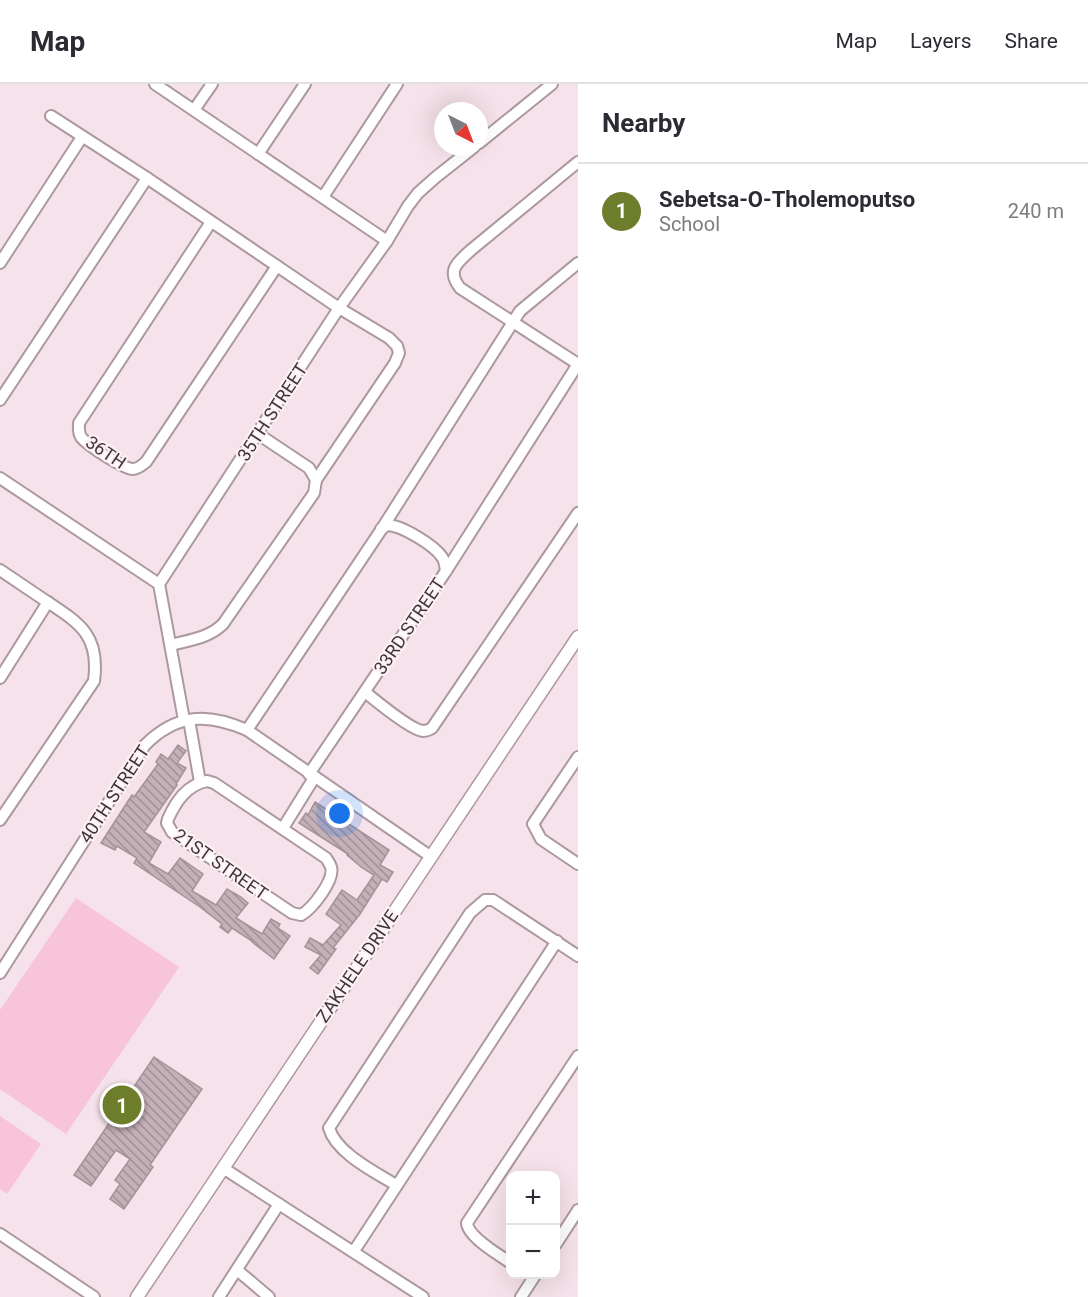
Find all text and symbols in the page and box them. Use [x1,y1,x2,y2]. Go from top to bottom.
text: Map [30,25,85,58]
text: Map [835,29,877,53]
text: Layers [910,29,971,53]
text: Share [1004,29,1058,53]
north arrow [434,102,488,156]
text: Nearby [602,108,685,138]
text: Sebetsa-O-Tholemoputso [659,187,915,212]
text: 1 [616,199,627,223]
text: 240 m [1008,199,1064,223]
text: School [659,212,720,236]
street label: 35TH STREET [233,359,311,465]
street label: 36TH [82,431,130,473]
street label: 33RD STREET [369,574,449,678]
street label: 40TH STREET [75,741,153,847]
your location [325,799,354,828]
street label: 21ST STREET [170,824,272,904]
street label: ZAKHELE DRIVE [312,906,402,1026]
pin: 1 [102,1082,142,1128]
map controls [506,1171,560,1279]
button: + [506,1171,560,1225]
button: − [506,1225,560,1279]

